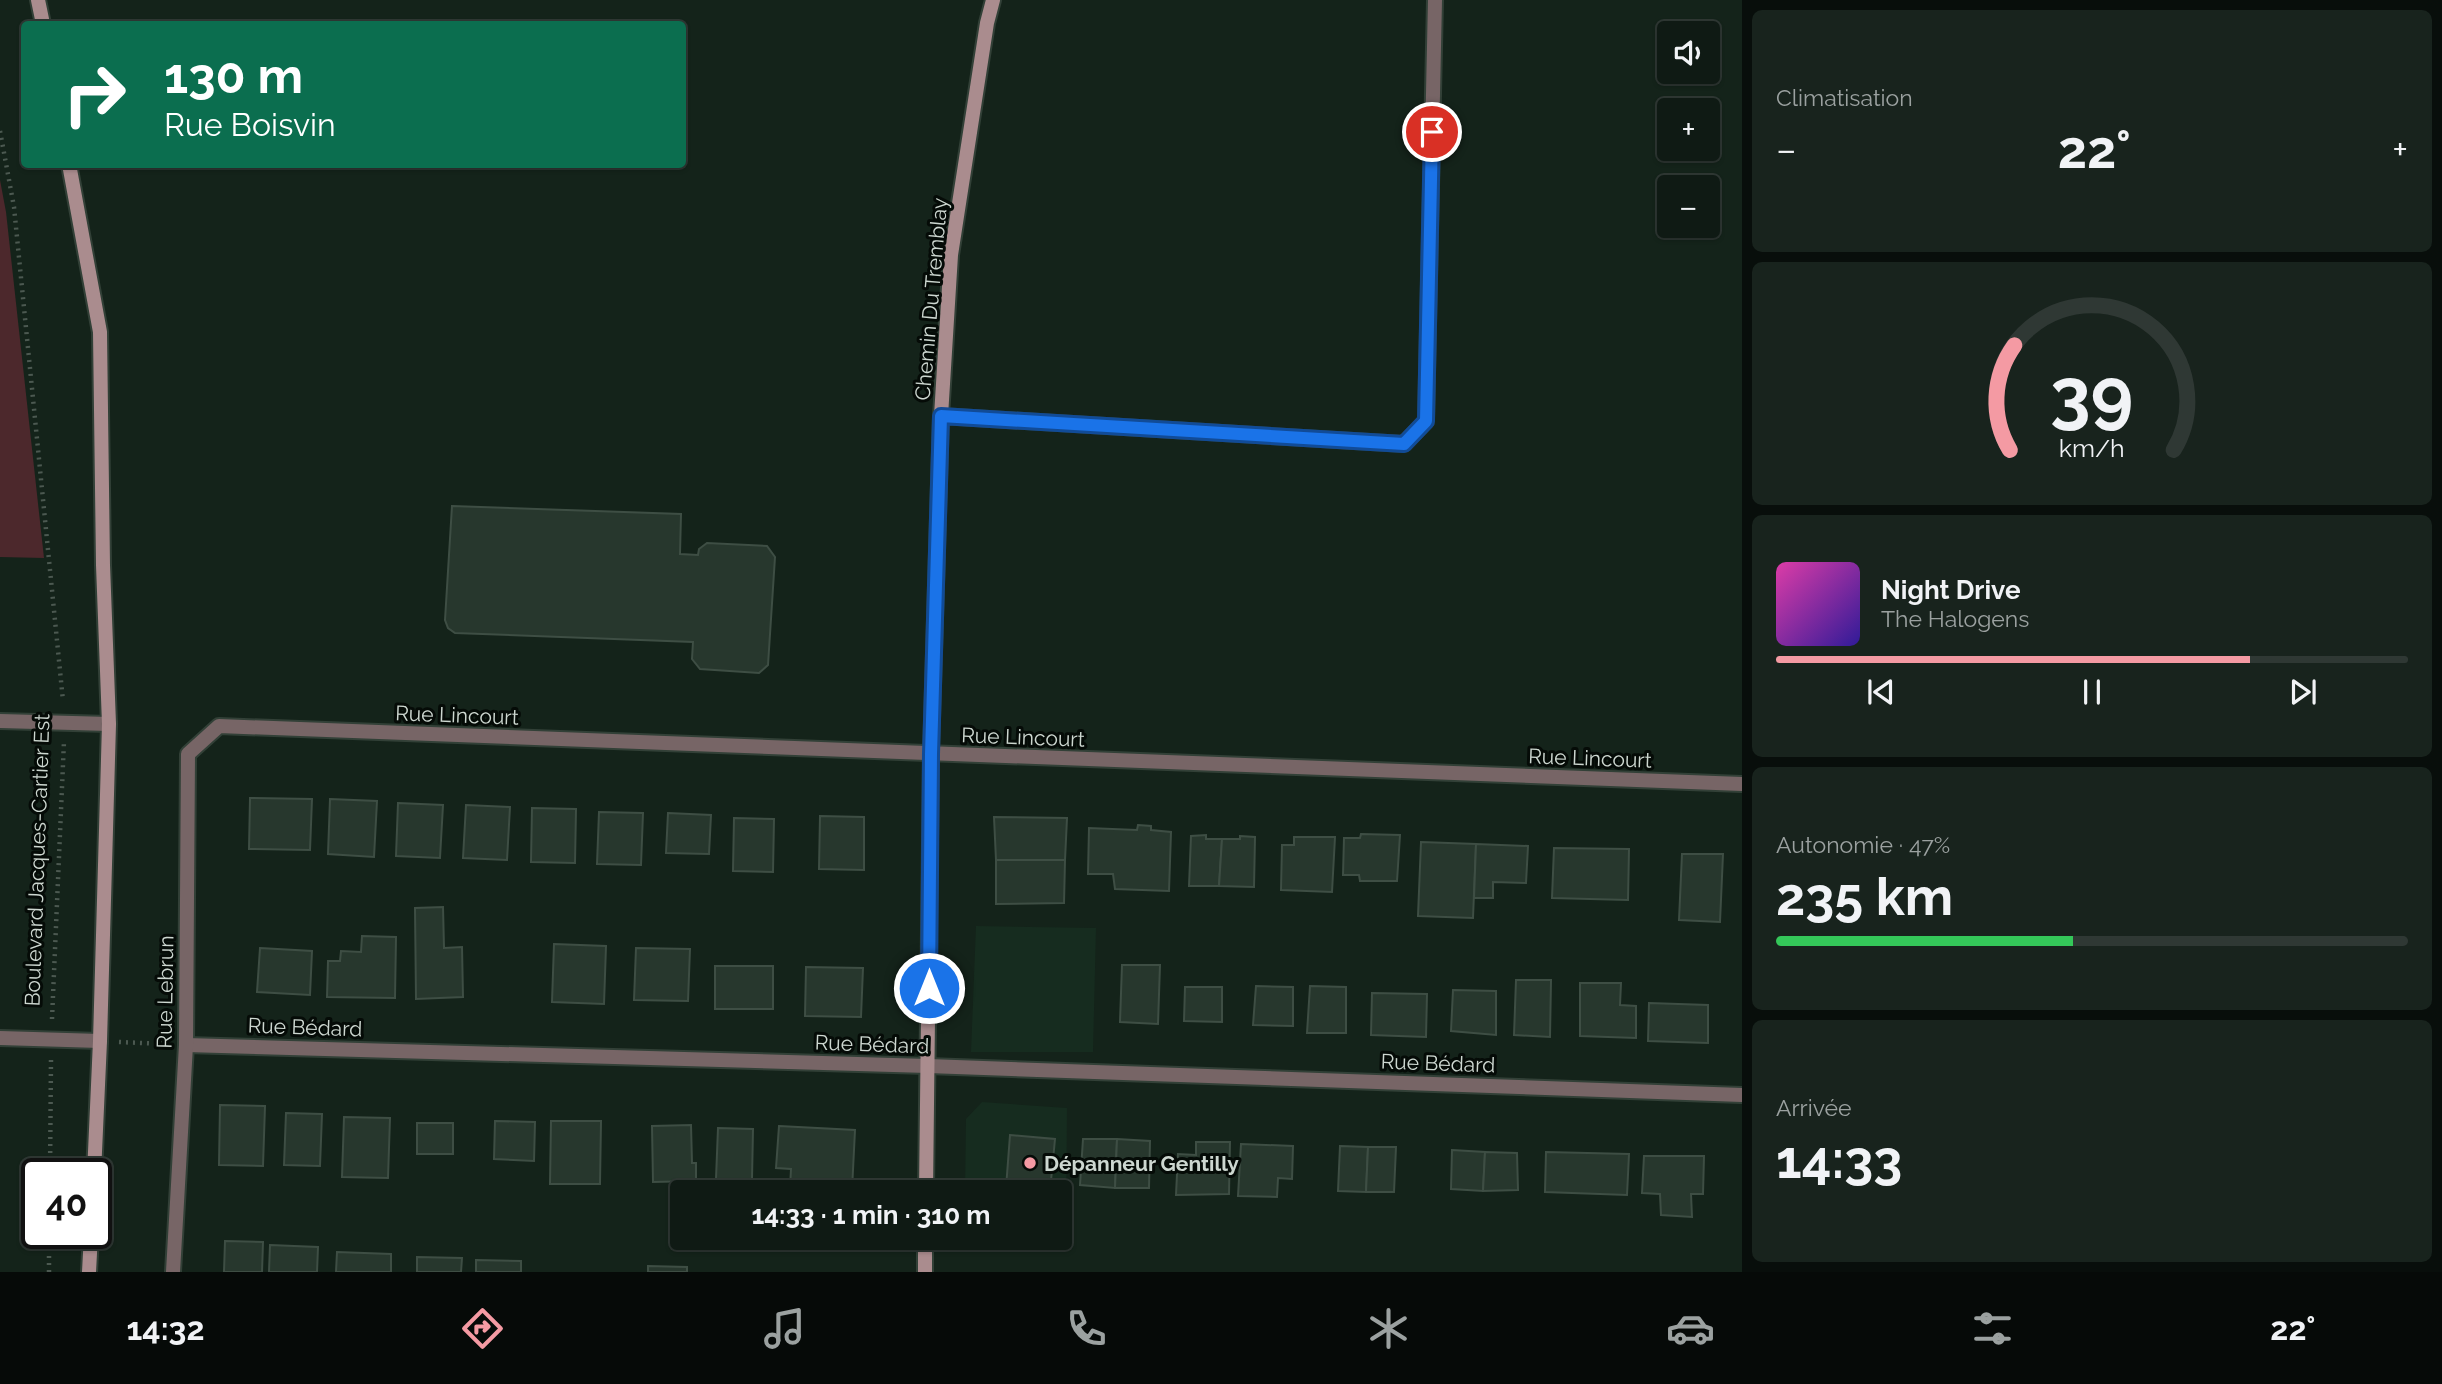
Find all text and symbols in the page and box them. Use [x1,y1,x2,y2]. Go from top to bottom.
map controls [1657,21,1720,238]
button: sound [1657,21,1720,84]
text: 130 m [164,47,303,104]
icon: right [49,49,140,140]
text: Climatisation [1776,84,1913,111]
button: + [1657,98,1720,161]
pin [1402,102,1462,162]
text: Rue Boisvin [164,106,336,143]
icon: arrive [1413,113,1451,151]
text: 22° [2058,119,2131,180]
text: − [1776,127,1796,172]
text: + [2392,127,2408,172]
button: − [1657,175,1720,238]
street label: Chemin Du Tremblay [910,197,952,401]
text: 39 [2050,352,2134,437]
text: km/h [2059,432,2125,462]
text: Night Drive [1881,575,2020,605]
text: The Halogens [1881,605,2029,632]
icon: previous [1862,673,1900,711]
icon: pause [2073,673,2111,711]
icon: next [2284,673,2322,711]
street label: Rue Lincourt [395,700,519,730]
street label: Boulevard Jacques-Cartier Est [19,713,55,1007]
street label: Rue Lincourt [961,722,1085,752]
street label: Rue Lincourt [1528,743,1652,773]
text: Autonomie · 47% [1776,831,1950,858]
text: 235 km [1776,866,1953,927]
street label: Rue Lebrun [152,935,178,1049]
position arrow [892,951,966,1025]
street label: Rue Bédard [247,1013,363,1041]
street label: Rue Bédard [814,1030,930,1058]
street label: Rue Bédard [1380,1049,1496,1077]
text: Arrivée [1776,1094,1852,1121]
text: 14:33 [1776,1129,1902,1190]
place label: Dépanneur Gentilly [1044,1151,1239,1176]
marker: Dépanneur Gentilly [1022,1155,1038,1171]
speed limit sign: 40 [21,1158,112,1249]
text: 14:33 · 1 min · 310 m [751,1200,991,1230]
icon: directions [458,1304,507,1353]
icon: music [760,1304,809,1353]
icon: phone [1062,1304,1111,1353]
icon: climate [1364,1304,1413,1353]
icon: car [1666,1304,1715,1353]
icon: filters [1968,1304,2017,1353]
text: 14:32 [127,1310,204,1347]
text: 22° [2270,1310,2315,1347]

